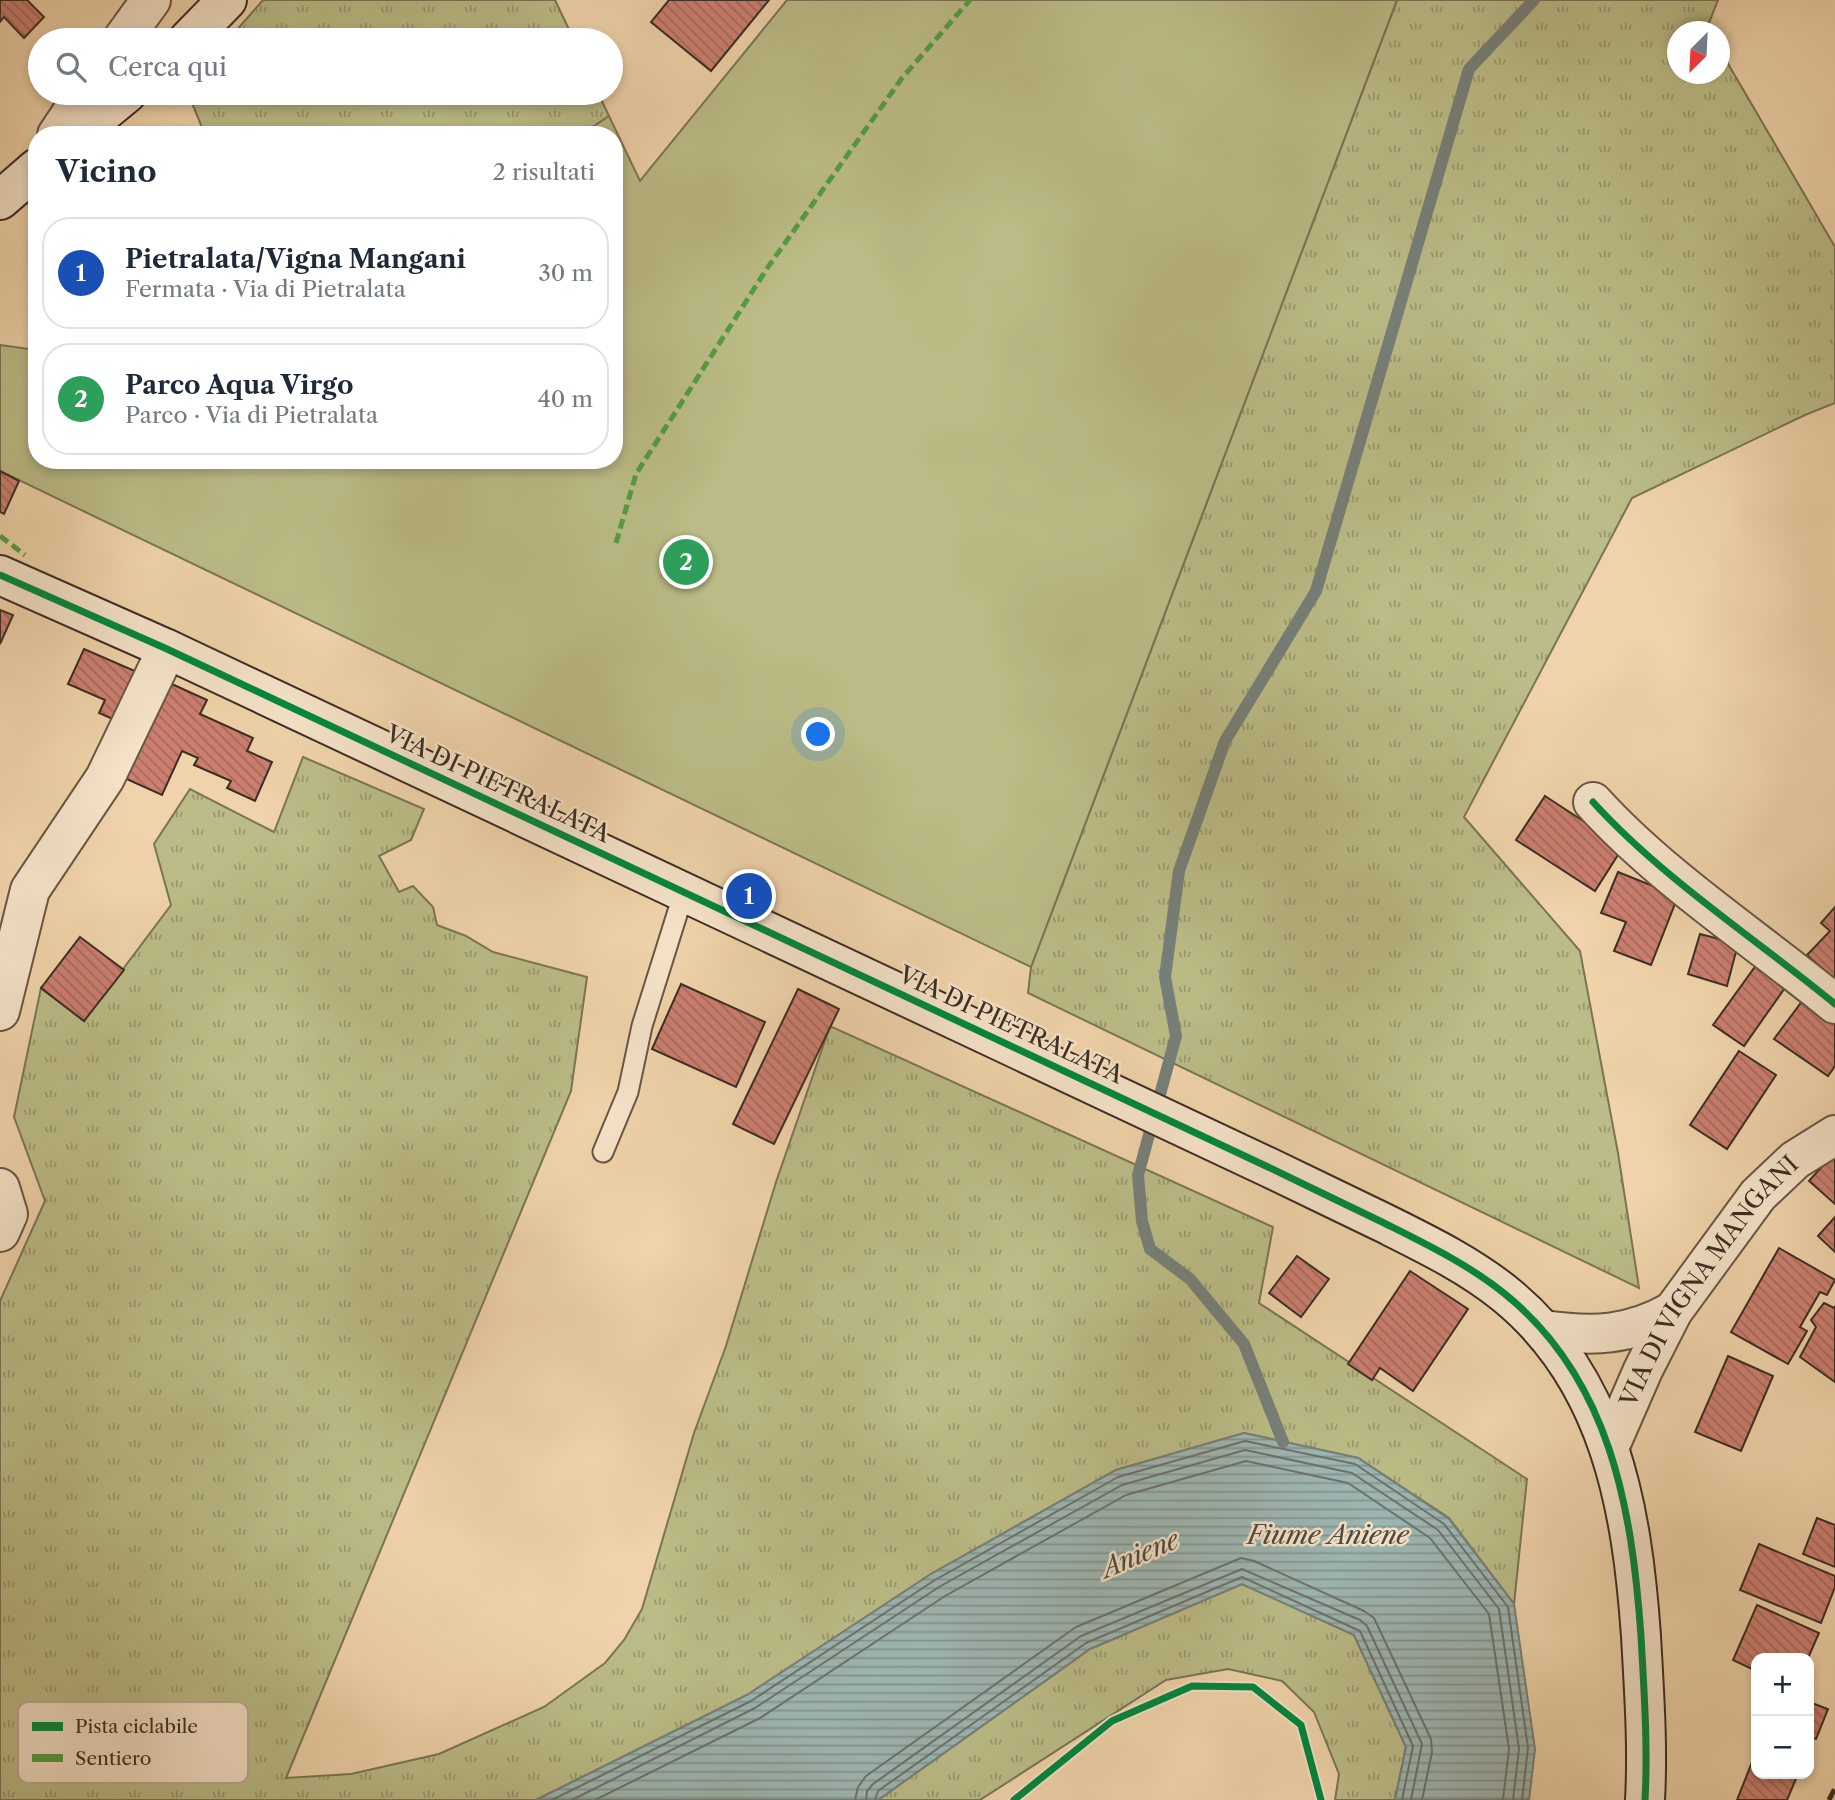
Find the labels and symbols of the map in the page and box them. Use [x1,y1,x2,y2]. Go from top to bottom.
north arrow [1667,21,1730,84]
pin: 2 [663,536,709,588]
your location [801,717,835,751]
street label: VIA DI PIETRALATA [380,718,616,849]
pin: 1 [726,870,772,922]
street label: VIA DI PIETRALATA [893,959,1129,1090]
street label: VIA DI VIGNA MANGANI [1613,1149,1804,1412]
water label: Fiume Aniene [1245,1519,1410,1551]
water label: Aniene [1093,1523,1185,1586]
legend [18,1702,248,1783]
text: Pista ciclabile [75,1715,198,1738]
text: Sentiero [75,1747,151,1770]

